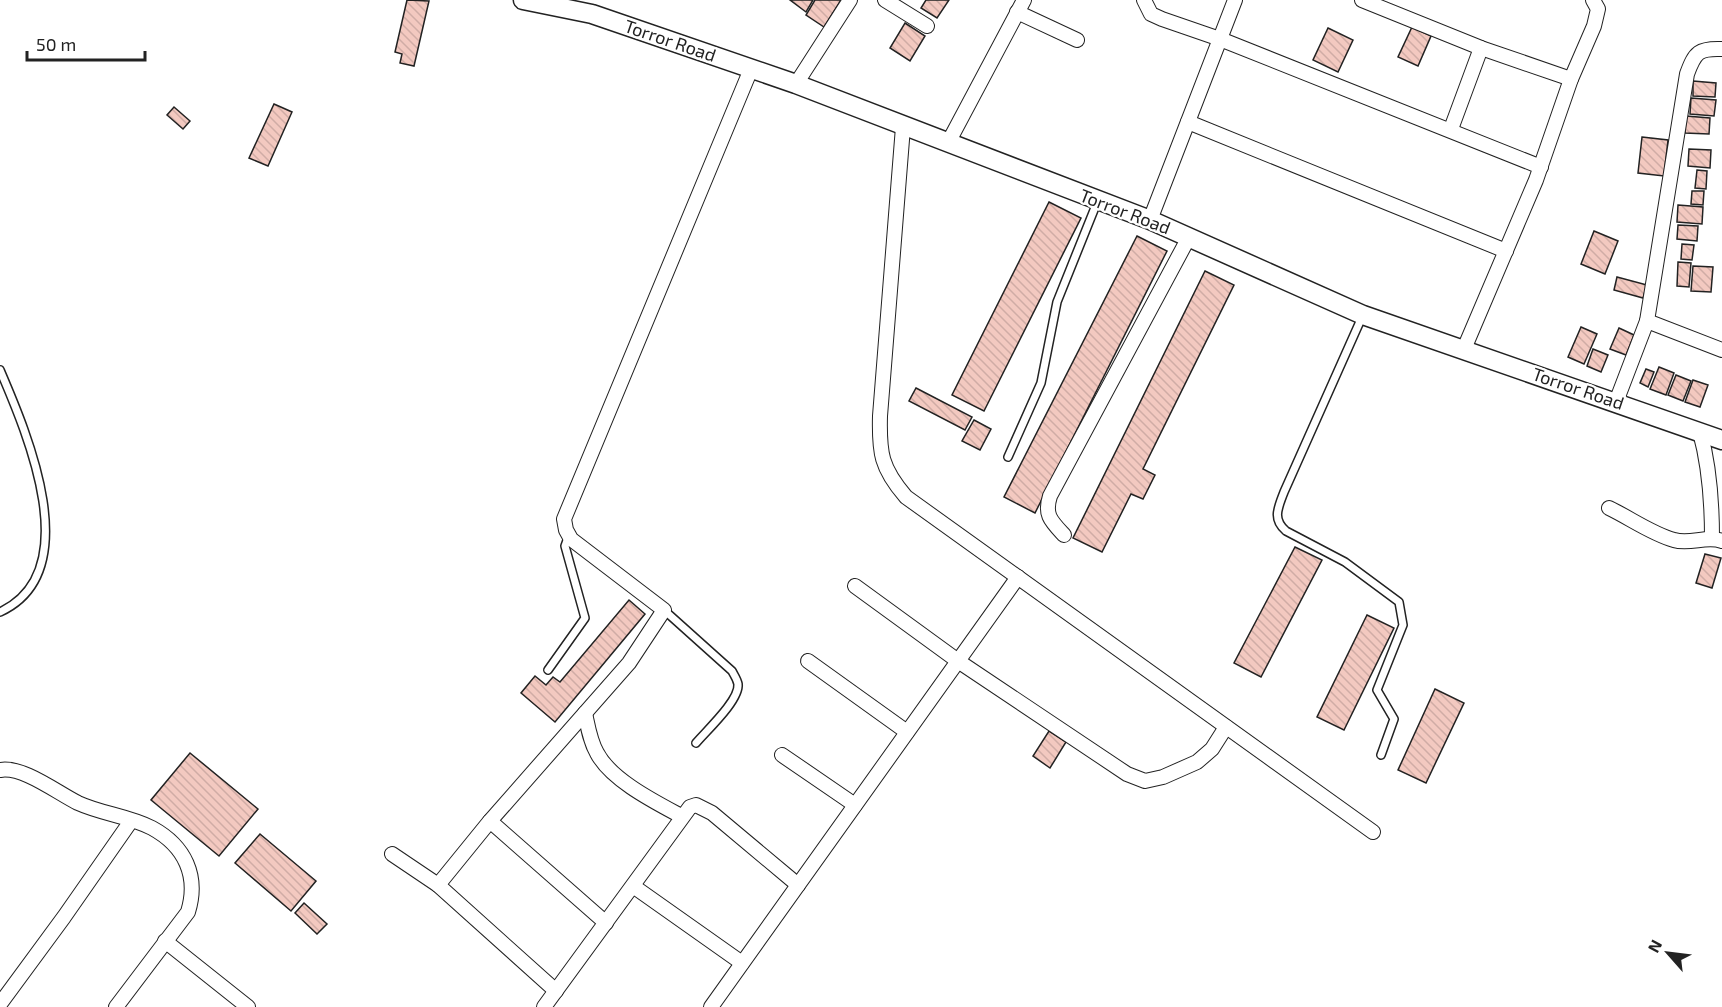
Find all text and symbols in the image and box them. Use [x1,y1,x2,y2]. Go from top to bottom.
street label: Torror Road [622,14,719,66]
scale bar [27,24,146,62]
text: 50 m [36,33,76,55]
street label: Torror Road [1077,184,1174,238]
street label: Torror Road [1530,362,1627,414]
north arrow [1638,923,1698,983]
text: N [1643,936,1665,955]

